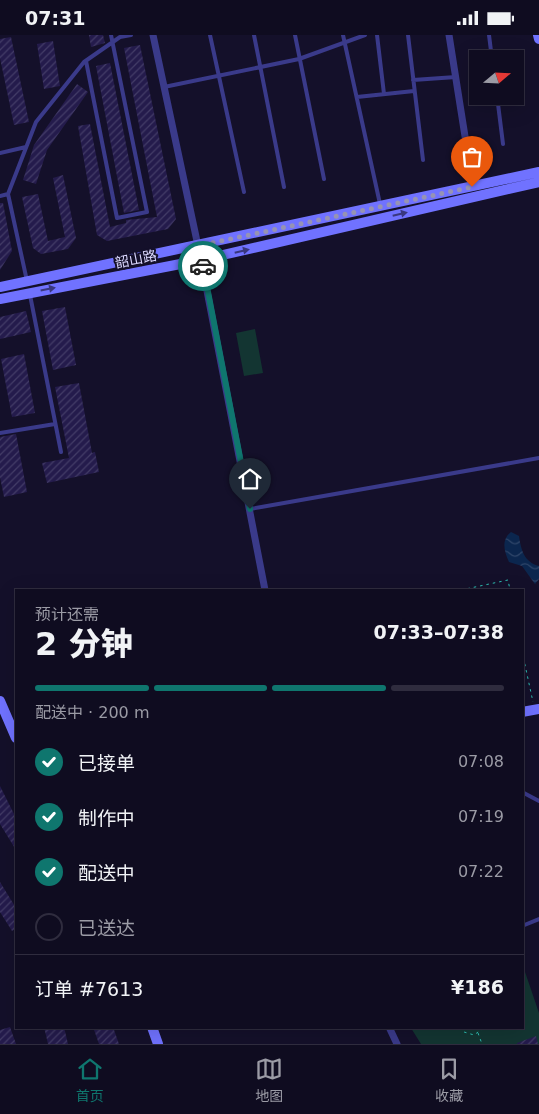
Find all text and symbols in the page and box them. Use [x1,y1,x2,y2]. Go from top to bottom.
text: 07:31 [25,7,85,29]
north arrow [469,50,524,105]
map controls [469,50,524,105]
pin [451,136,493,187]
icon: bag [458,143,486,171]
one-way arrow [392,210,407,218]
courier [178,241,228,291]
street label: 韶山路 [114,247,158,271]
one-way arrow [234,247,249,255]
icon: car [189,252,217,280]
one-way arrow [40,285,56,293]
pin [229,458,271,509]
icon: home [236,465,264,493]
text: 预计还需 [35,605,99,624]
text: 07:33–07:38 [374,621,504,643]
text: 2 分钟 [35,625,132,663]
text: 配送中 · 200 m [35,703,149,722]
icon: check [35,748,63,776]
text: 已接单 [78,752,135,774]
text: 07:08 [458,752,504,771]
icon: check [35,803,63,831]
text: 制作中 [78,807,135,829]
text: 07:19 [458,807,504,826]
icon: check [35,858,63,886]
text: 配送中 [78,862,135,884]
text: 07:22 [458,862,504,881]
text: 已送达 [78,917,135,939]
text: ¥186 [451,976,504,998]
text: 订单 #7613 [35,978,143,1000]
tab: 首页 [76,1055,104,1105]
tab: 地图 [255,1055,283,1105]
tab: 收藏 [435,1055,463,1105]

